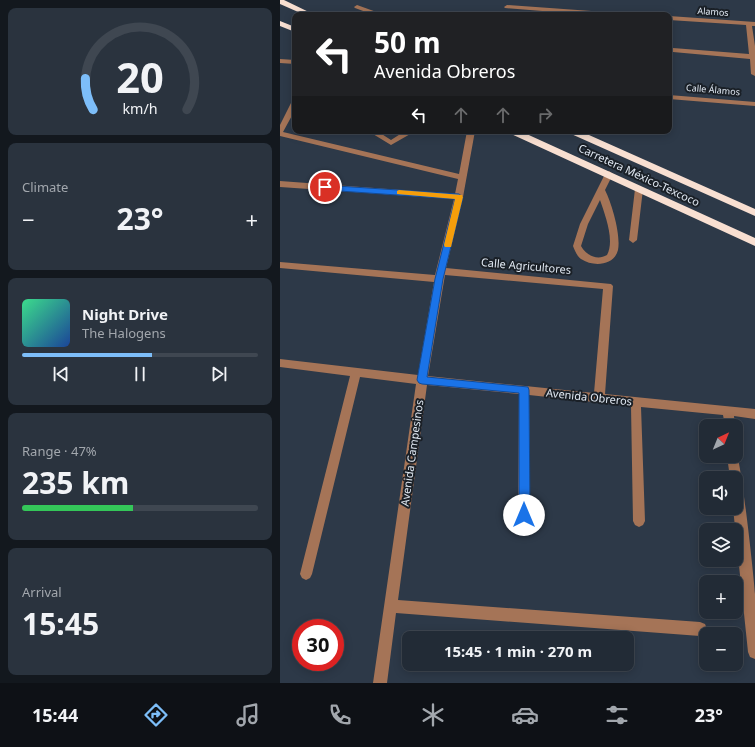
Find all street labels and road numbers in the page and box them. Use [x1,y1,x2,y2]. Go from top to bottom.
street label: Alamos [697,4,729,19]
street label: Calle Álamos [686,81,741,98]
street label: Carretera México-Texcoco [576,140,703,209]
street label: Calle Agricultores [480,254,572,277]
street label: Avenida Obreros [545,385,633,408]
street label: Avenida Campesinos [397,399,426,507]

